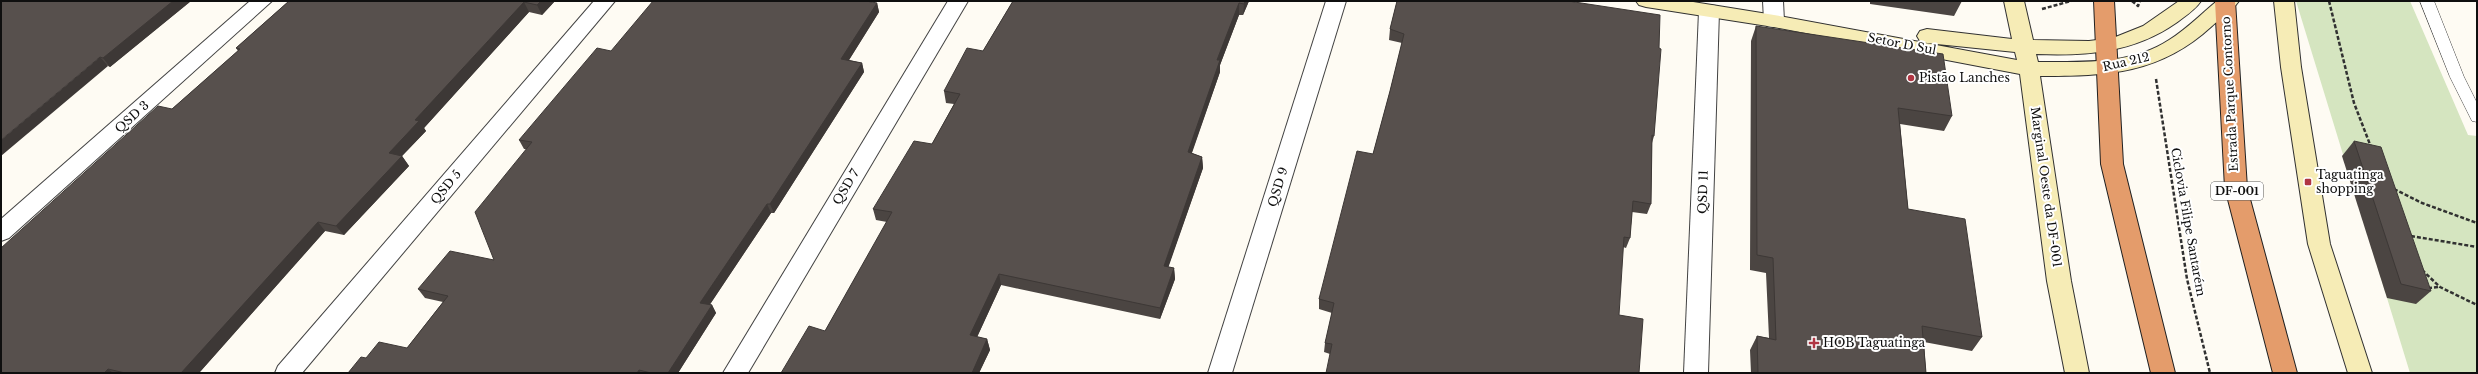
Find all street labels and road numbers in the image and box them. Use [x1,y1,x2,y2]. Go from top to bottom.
street label: Estrada Parque Contorno [2218,16,2241,172]
street label: Setor D Sul [1867,30,1938,58]
street label: Rua 212 [2101,49,2151,74]
street label: QSD 3 [112,97,152,136]
street label: Marginal Oeste da DF-001 [2028,106,2065,268]
street label: Ciclovia Filipe Santarém [2168,146,2209,298]
street label: QSD 7 [829,165,863,207]
street label: QSD 9 [1264,165,1291,209]
street label: QSD 5 [427,166,464,207]
street label: QSD 11 [1694,170,1711,214]
road number: DF-001 [2211,182,2263,200]

